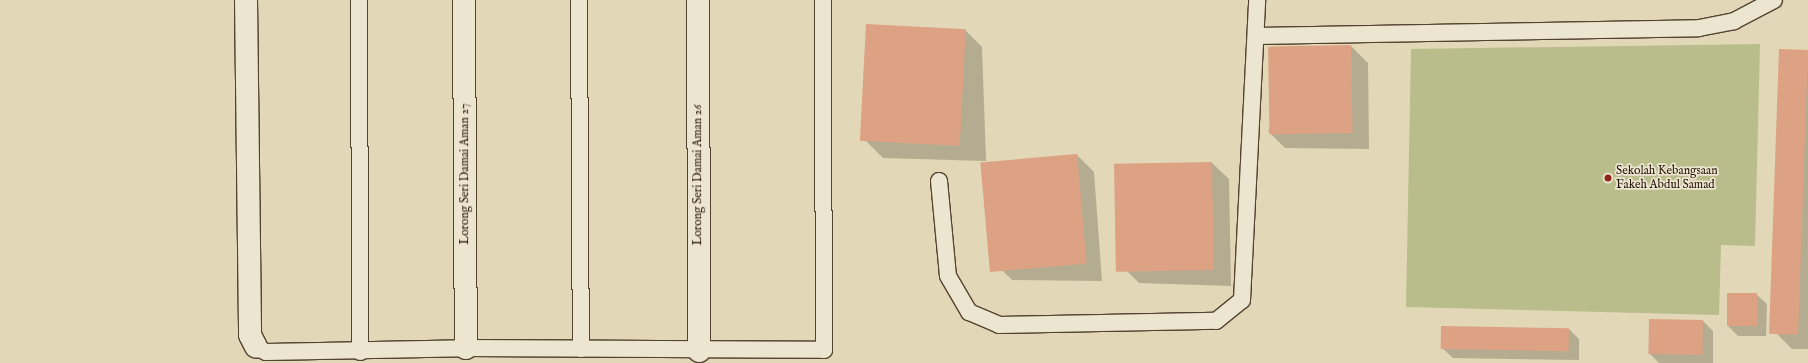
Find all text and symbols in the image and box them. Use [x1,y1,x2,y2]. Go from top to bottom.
street label: Lorong Seri Damai Aman 27 [458,103,472,245]
street label: Lorong Seri Damai Aman 26 [691,105,705,245]
place label: Sekolah Kebangsaan Fakeh Abdul Samad [1616,164,1718,192]
marker: Sekolah Kebangsaan Fakeh Abdul Samad [1603,173,1613,183]

